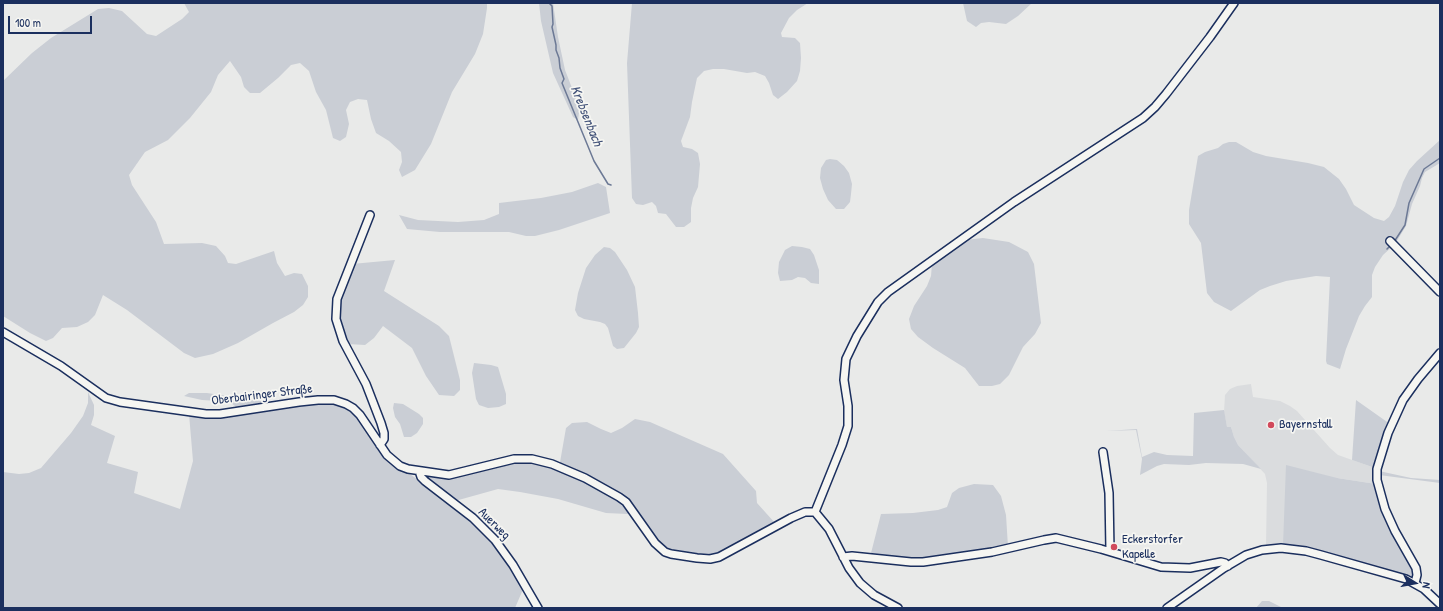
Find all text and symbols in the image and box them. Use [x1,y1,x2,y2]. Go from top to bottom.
scale bar [10,8,94,34]
text: 100 m [15,14,41,31]
water label: Krebsenbach [566,83,606,149]
street label: Oberbairinger Straße [211,381,313,409]
place label: Bayernstall [1279,417,1332,433]
marker: Bayernstall [1266,420,1276,430]
street label: Auerweg [475,505,513,543]
place label: Eckerstorfer Kapelle [1122,532,1183,563]
marker: Eckerstorfer Kapelle [1109,542,1119,552]
north arrow [1395,563,1435,603]
text: N [1419,581,1434,589]

